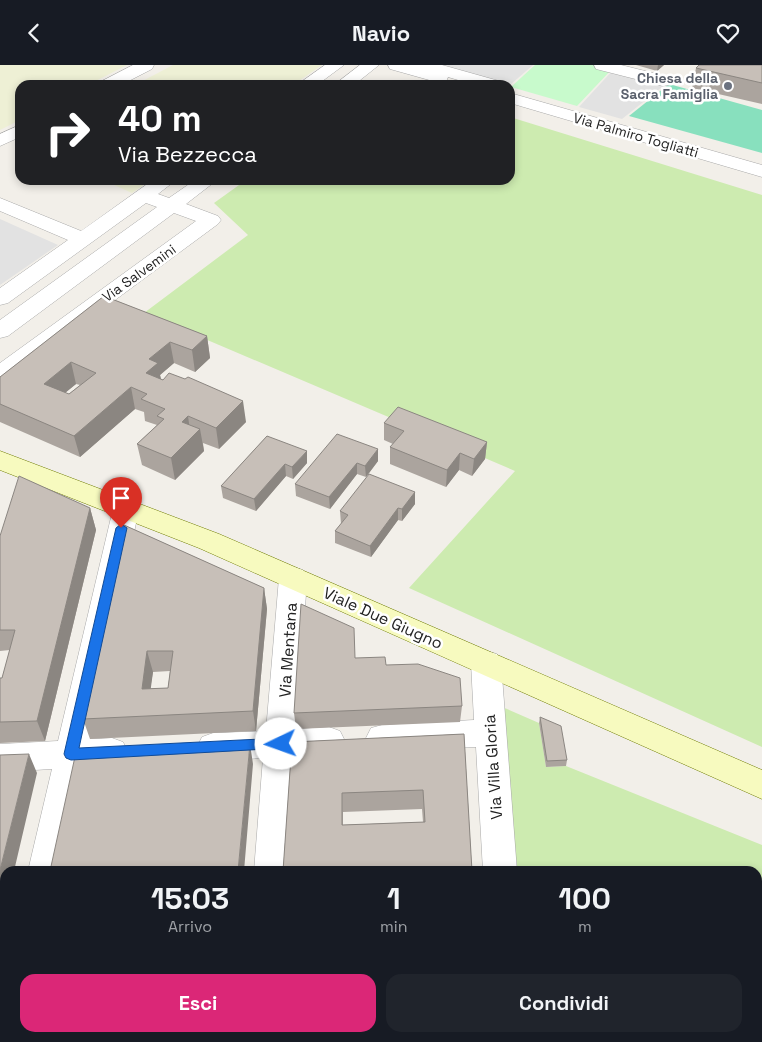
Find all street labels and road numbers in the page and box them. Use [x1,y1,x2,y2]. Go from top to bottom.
street label: Via Palmiro Togliatti [571,108,701,162]
street label: Via Salvemini [99,240,179,306]
street label: Viale Due Giugno [320,582,446,654]
street label: Via Mentana [274,602,302,698]
street label: Via Villa Gloria [479,714,507,820]

